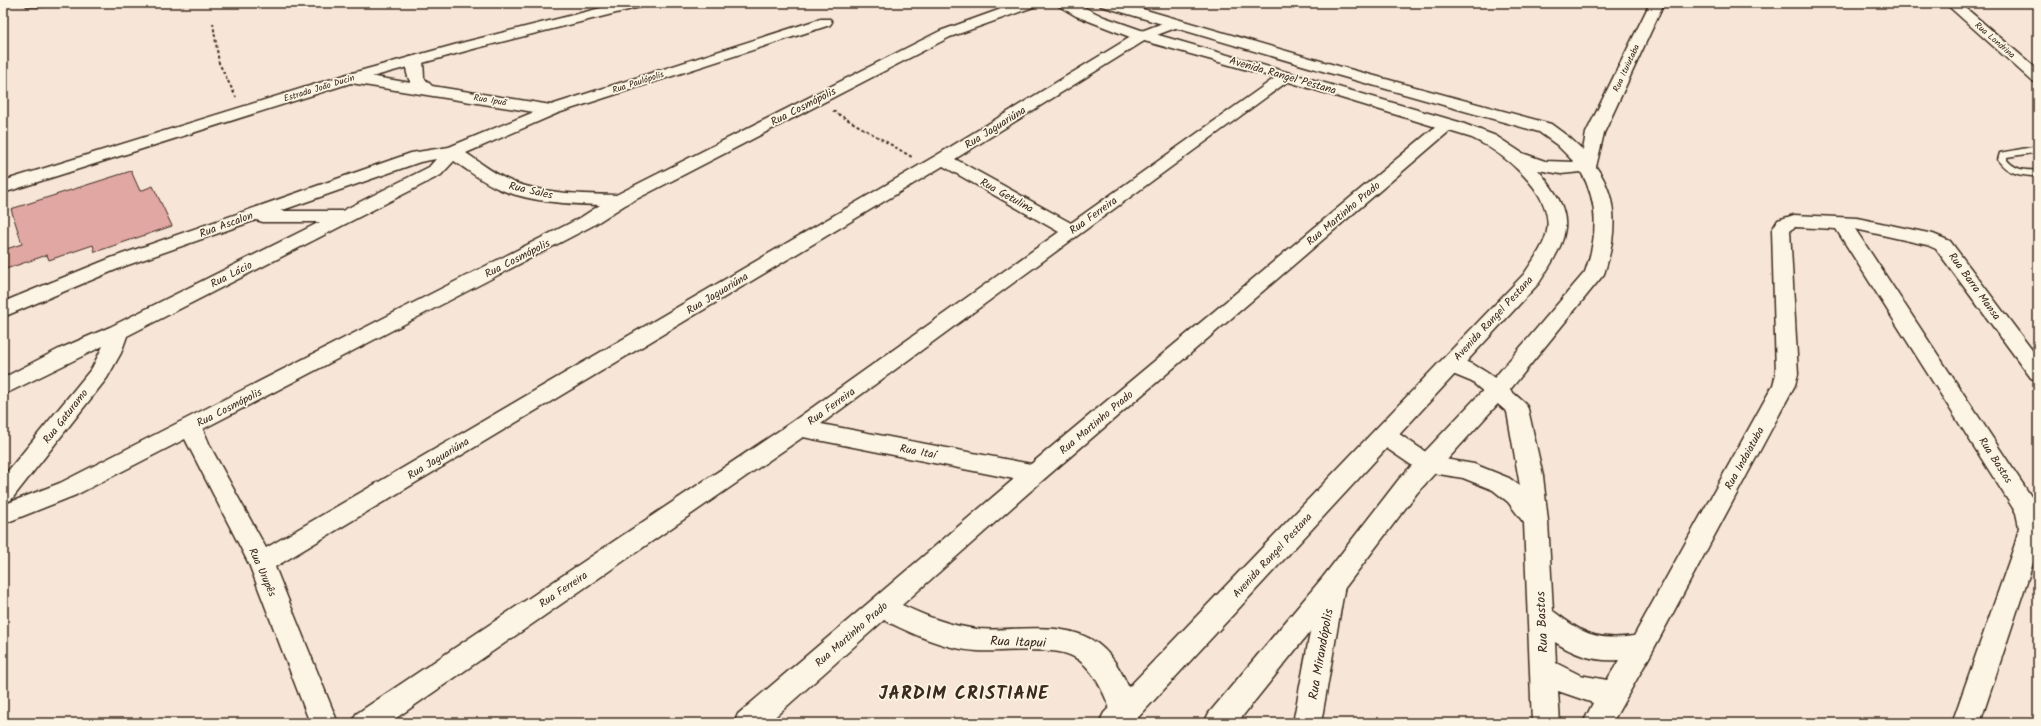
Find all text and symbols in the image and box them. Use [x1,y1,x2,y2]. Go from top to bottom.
street label: Rua Londrina [1971,18,2018,62]
street label: Rua Ituiutaba [1609,42,1644,95]
street label: Avenida Rangel Pestana [1227,52,1338,100]
street label: Rua Paulópolis [610,67,666,98]
street label: Estrada João Ducin [282,71,357,106]
street label: Rua Cosmópolis [768,82,840,131]
street label: Rua Ipuã [472,90,508,111]
street label: Rua Jaguariúna [961,102,1030,154]
street label: Rua Getulina [976,174,1037,218]
street label: Rua Sales [507,177,555,205]
street label: Rua Martinho Prado [1303,177,1385,250]
street label: Rua Ferreira [1066,192,1121,239]
street label: Rua Ascalon [197,207,256,243]
street label: Rua Cosmópolis [482,234,554,283]
street label: Rua Barra Mansa [1943,249,2005,324]
street label: Rua Lácio [207,257,256,293]
street label: Rua Jaguariúna [683,268,752,320]
street label: Avenida Rangel Pestana [1449,272,1538,365]
street label: Rua Cosmópolis [194,383,266,432]
street label: Rua Ferreira [804,383,859,430]
street label: Rua Gaturamo [39,385,93,448]
street label: Rua Martinho Prado [1056,386,1138,459]
street label: Rua Indaiatuba [1720,424,1770,493]
street label: Rua Jaguariúna [404,433,473,485]
street label: Rua Bastos [1973,434,2017,488]
street label: Rua Itaí [898,440,940,465]
street label: Avenida Rangel Pestana [1228,509,1317,602]
street label: Rua Urupês [243,545,281,600]
street label: Rua Ferreira [535,567,592,613]
street label: Rua Bastos [1530,590,1555,653]
street label: Rua Martinho Prado [811,598,892,672]
street label: Rua Mirandópolis [1303,607,1340,701]
street label: Rua Itapui [990,631,1047,654]
district label: JARDIM CRISTIANE [879,680,1049,709]

